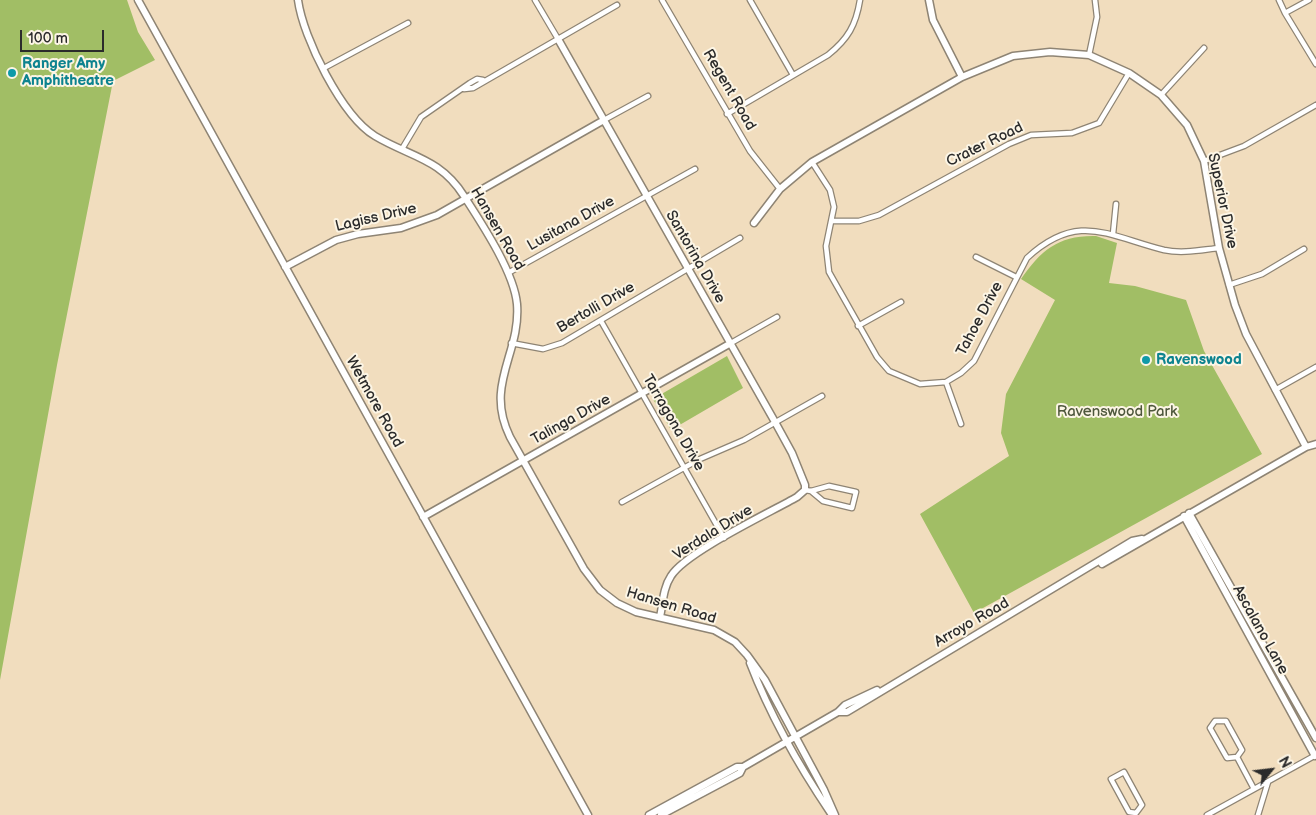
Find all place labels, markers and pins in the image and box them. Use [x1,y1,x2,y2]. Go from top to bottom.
place label: Ranger Amy Amphitheatre [22,55,114,90]
marker: Ranger Amy Amphitheatre [6,67,18,79]
place label: Ravenswood [1156,351,1242,369]
marker: Ravenswood [1140,354,1152,366]

